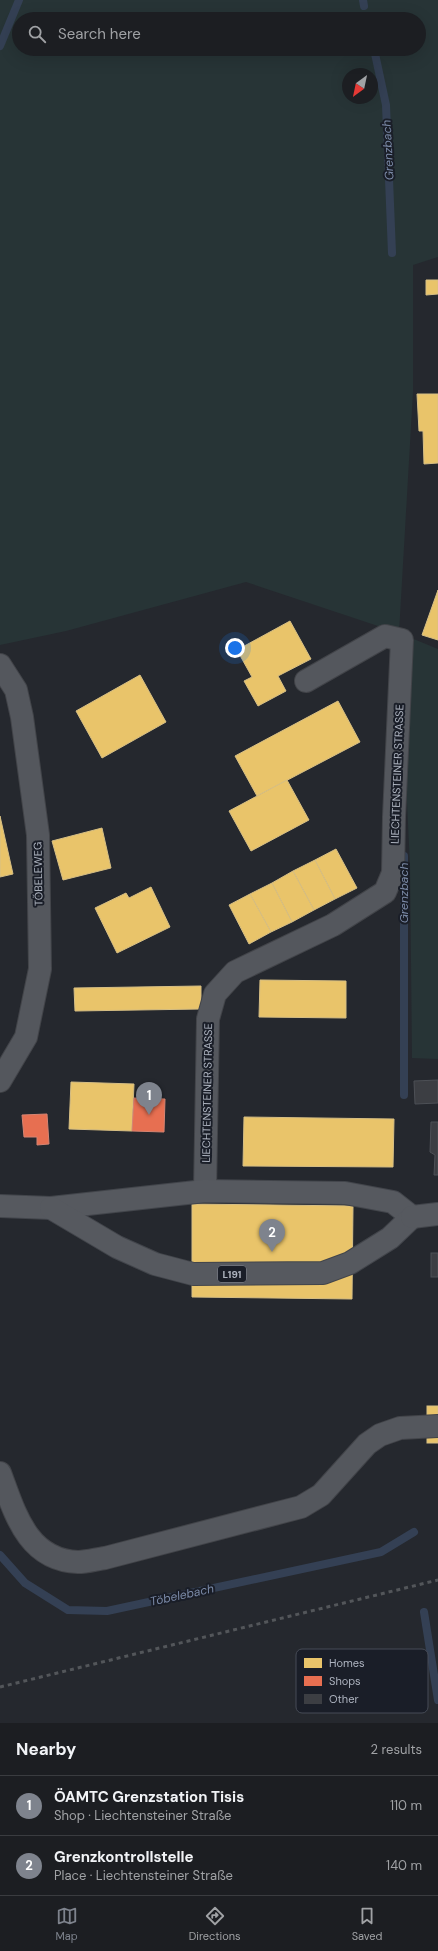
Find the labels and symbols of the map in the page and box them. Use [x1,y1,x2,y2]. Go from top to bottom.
north arrow [342,68,378,104]
water label: Grenzbach [378,119,398,181]
your location [225,638,245,658]
street label: LIECHTENSTEINER STRASSE [388,704,406,844]
street label: TÖBELEWEG [30,842,46,906]
water label: Grenzbach [396,863,412,923]
street label: LIECHTENSTEINER STRASSE [199,1023,215,1163]
pin: 1 [136,1082,162,1115]
pin: 2 [259,1219,285,1252]
road number: L191 [218,1266,246,1282]
water label: Töbelebach [149,1580,215,1610]
legend [296,1649,428,1713]
text: Homes [329,1656,365,1670]
text: Shops [329,1674,361,1688]
text: Other [329,1692,358,1706]

